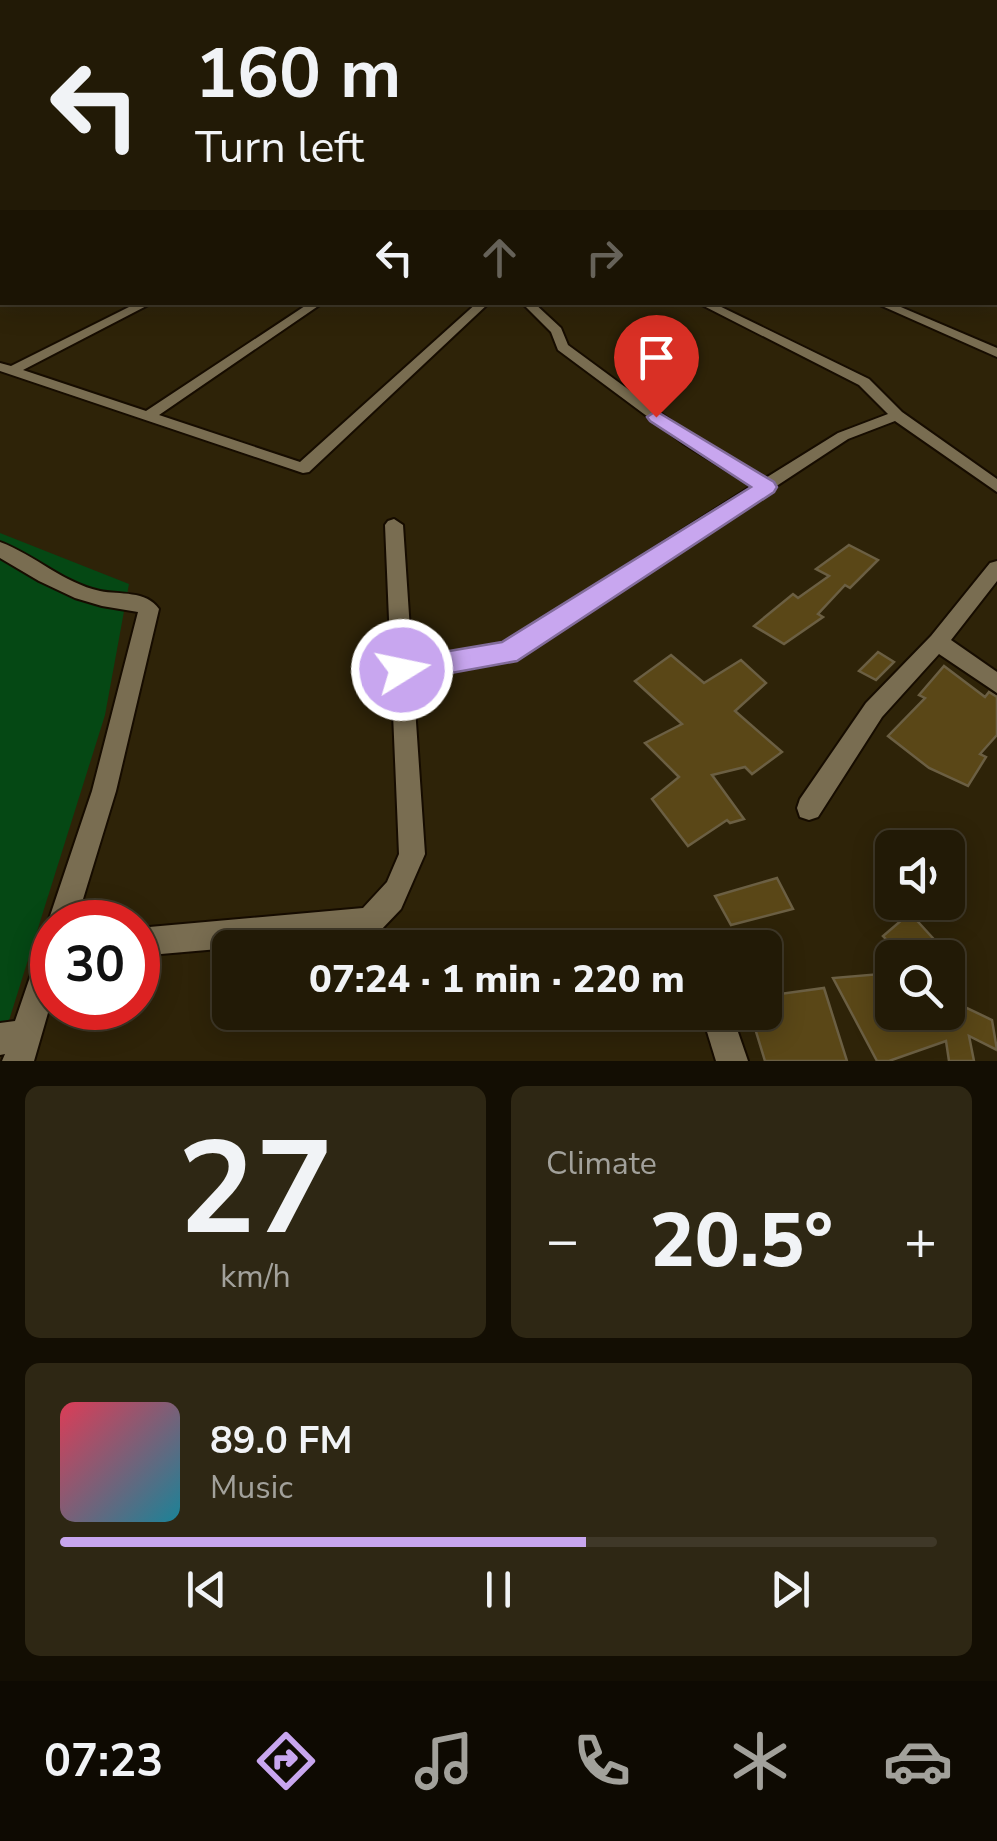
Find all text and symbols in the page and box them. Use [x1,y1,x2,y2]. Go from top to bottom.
text: 160 m [195,26,401,122]
icon: left [30,40,160,170]
text: Turn left [195,117,364,178]
icon: left [367,230,422,285]
icon: ahead [472,230,527,285]
icon: right [577,230,632,285]
pin [614,315,699,418]
icon: arrive [629,330,684,385]
position arrow [350,618,454,722]
map controls [875,830,965,1030]
button: sound [875,830,965,920]
speed limit sign: 30 [30,900,160,1030]
button: search [875,940,965,1030]
text: 07:24 · 1 min · 220 m [309,954,685,1005]
text: 27 [177,1101,334,1278]
text: Climate [546,1142,657,1185]
text: 20.5° [650,1190,833,1292]
text: − [546,1203,579,1278]
text: + [904,1203,937,1278]
text: km/h [220,1255,291,1298]
text: 89.0 FM [210,1415,352,1466]
text: Music [210,1466,293,1509]
icon: previous [179,1562,234,1617]
icon: pause [471,1562,526,1617]
icon: next [763,1562,818,1617]
icon: directions [251,1726,321,1796]
icon: music [409,1726,479,1796]
icon: phone [567,1726,637,1796]
icon: climate [725,1726,795,1796]
icon: car [883,1726,953,1796]
text: 07:23 [44,1731,163,1792]

